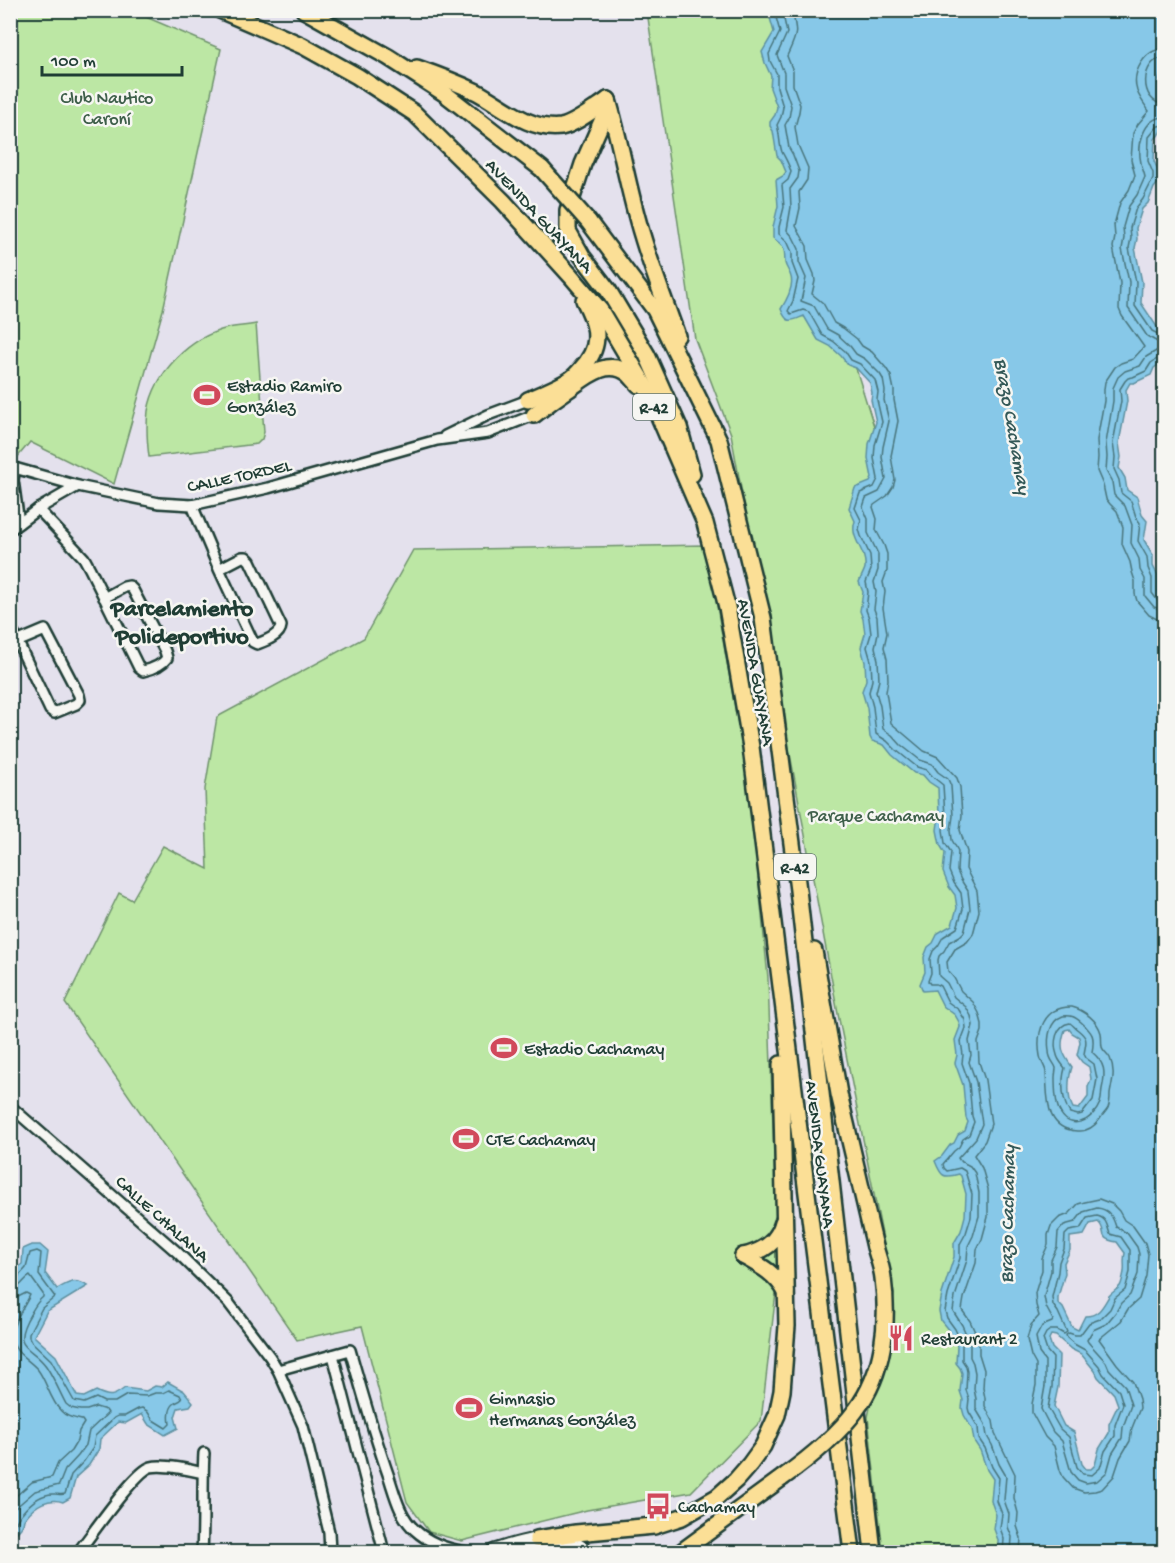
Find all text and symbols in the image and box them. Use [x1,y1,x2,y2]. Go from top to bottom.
scale bar [42,39,182,77]
text: 100 m [50,52,96,73]
park label: Club Nautico Caroní [61,89,153,131]
street label: AVENIDA GUAYANA [480,155,597,279]
water label: Brazo Cachamay [987,357,1034,498]
place label: Estadio Ramiro González [227,377,342,419]
sports icon: Estadio Ramiro González [192,380,222,410]
road number: R-42 [633,394,675,420]
street label: CALLE TORDEL [186,456,295,499]
district label: Parcelamiento Polideportivo [109,596,254,653]
street label: AVENIDA GUAYANA [731,598,778,749]
park label: Parque Cachamay [807,807,944,828]
road number: R-42 [774,854,816,880]
sports icon: Estadio Cachamay [489,1033,519,1063]
place label: Estadio Cachamay [524,1040,665,1061]
street label: AVENIDA GUAYANA [799,1079,838,1231]
sports icon: CTE Cachamay [451,1124,481,1154]
place label: CTE Cachamay [486,1131,595,1152]
water label: Brazo Cachamay [997,1144,1022,1283]
street label: CALLE CHALANA [110,1172,214,1268]
restaurant icon: Restaurant 2 [886,1323,916,1353]
place label: Restaurant 2 [921,1330,1018,1351]
place label: Gimnasio Hermanas González [489,1390,637,1432]
sports icon: Gimnasio Hermanas González [454,1393,484,1423]
bus stop icon: Cachamay [643,1491,673,1521]
place label: Cachamay [678,1498,755,1519]

